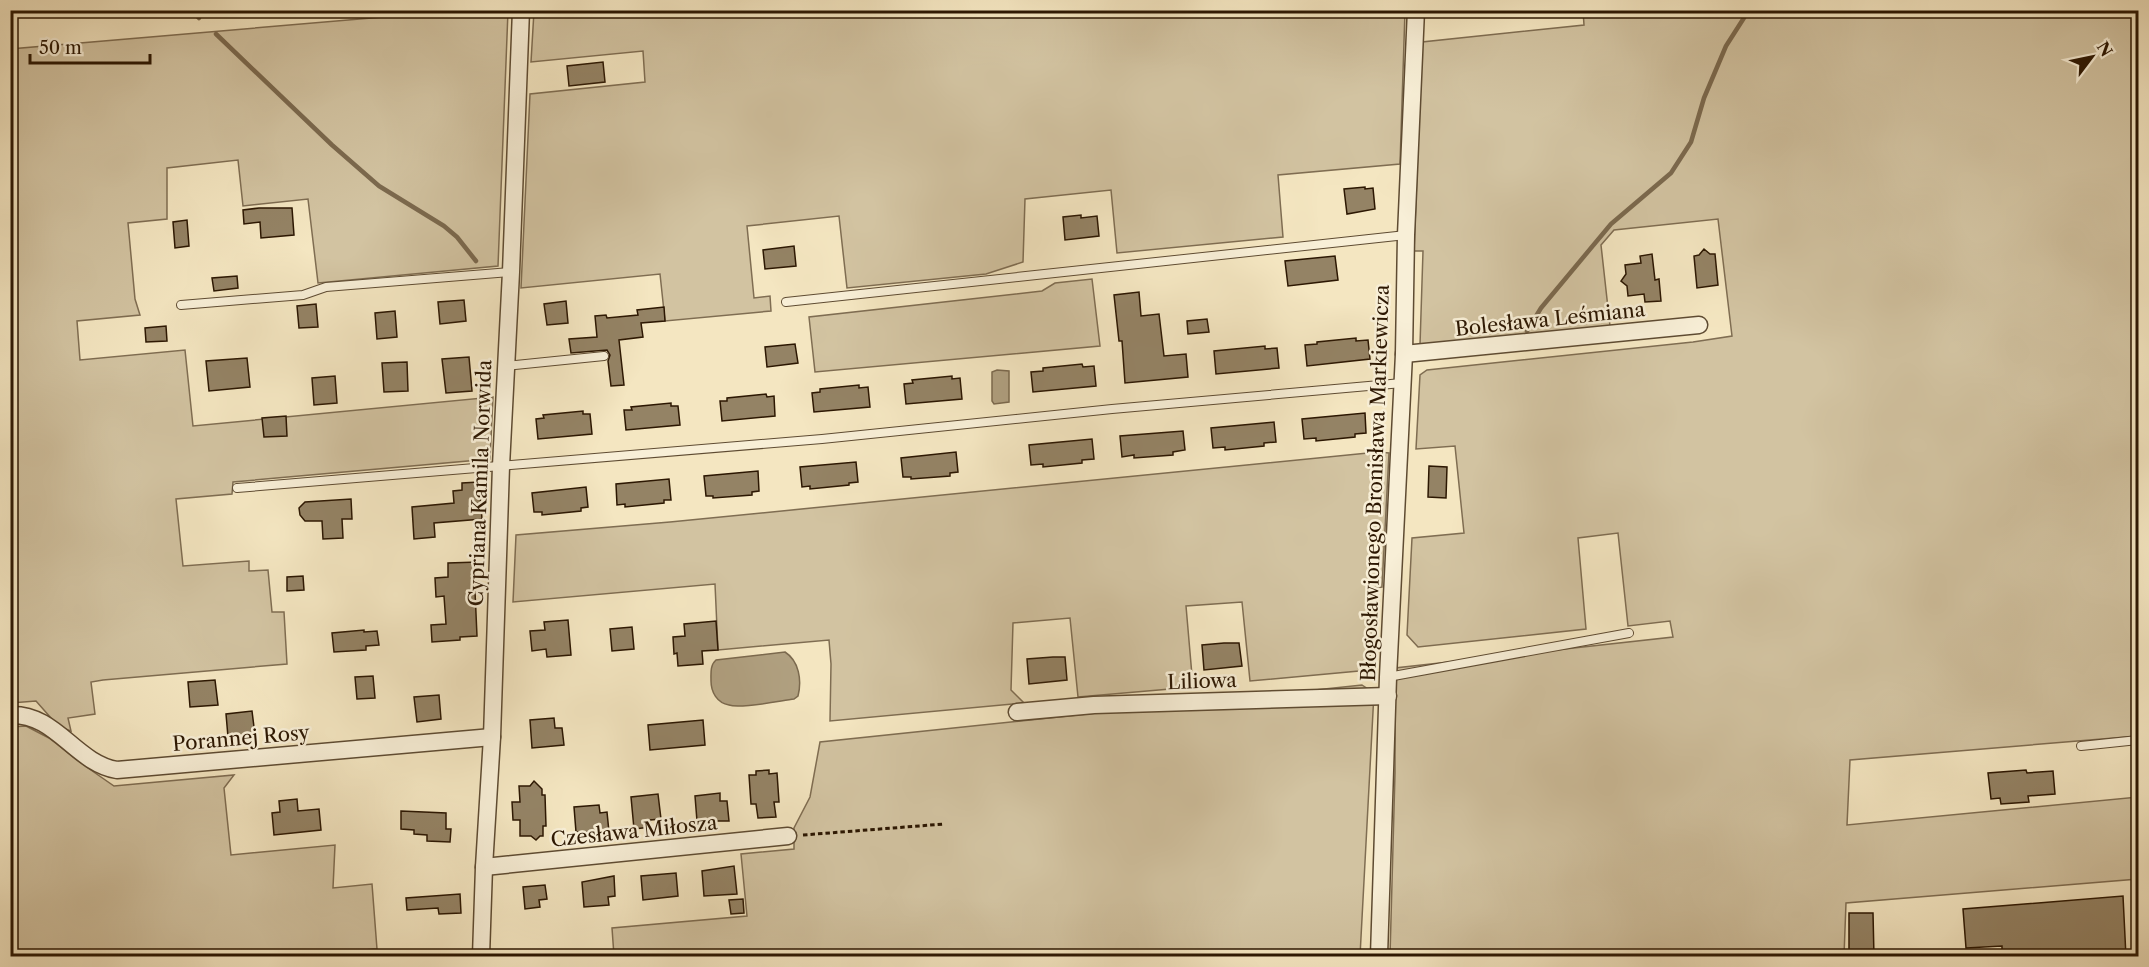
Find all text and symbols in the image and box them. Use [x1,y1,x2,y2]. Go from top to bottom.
scale bar [30,27,150,65]
north arrow [2062,27,2122,87]
text: 50 m [39,37,82,59]
text: N [2093,38,2117,60]
street label: Błogosławionego Bronisława Markiewicza [1356,284,1394,682]
street label: Bolesława Leśmiana [1454,297,1647,341]
street label: Cypriana Kamila Norwida [464,359,496,607]
street label: Liliowa [1167,668,1238,694]
street label: Porannej Rosy [171,720,311,756]
street label: Czesława Miłosza [549,810,719,852]

